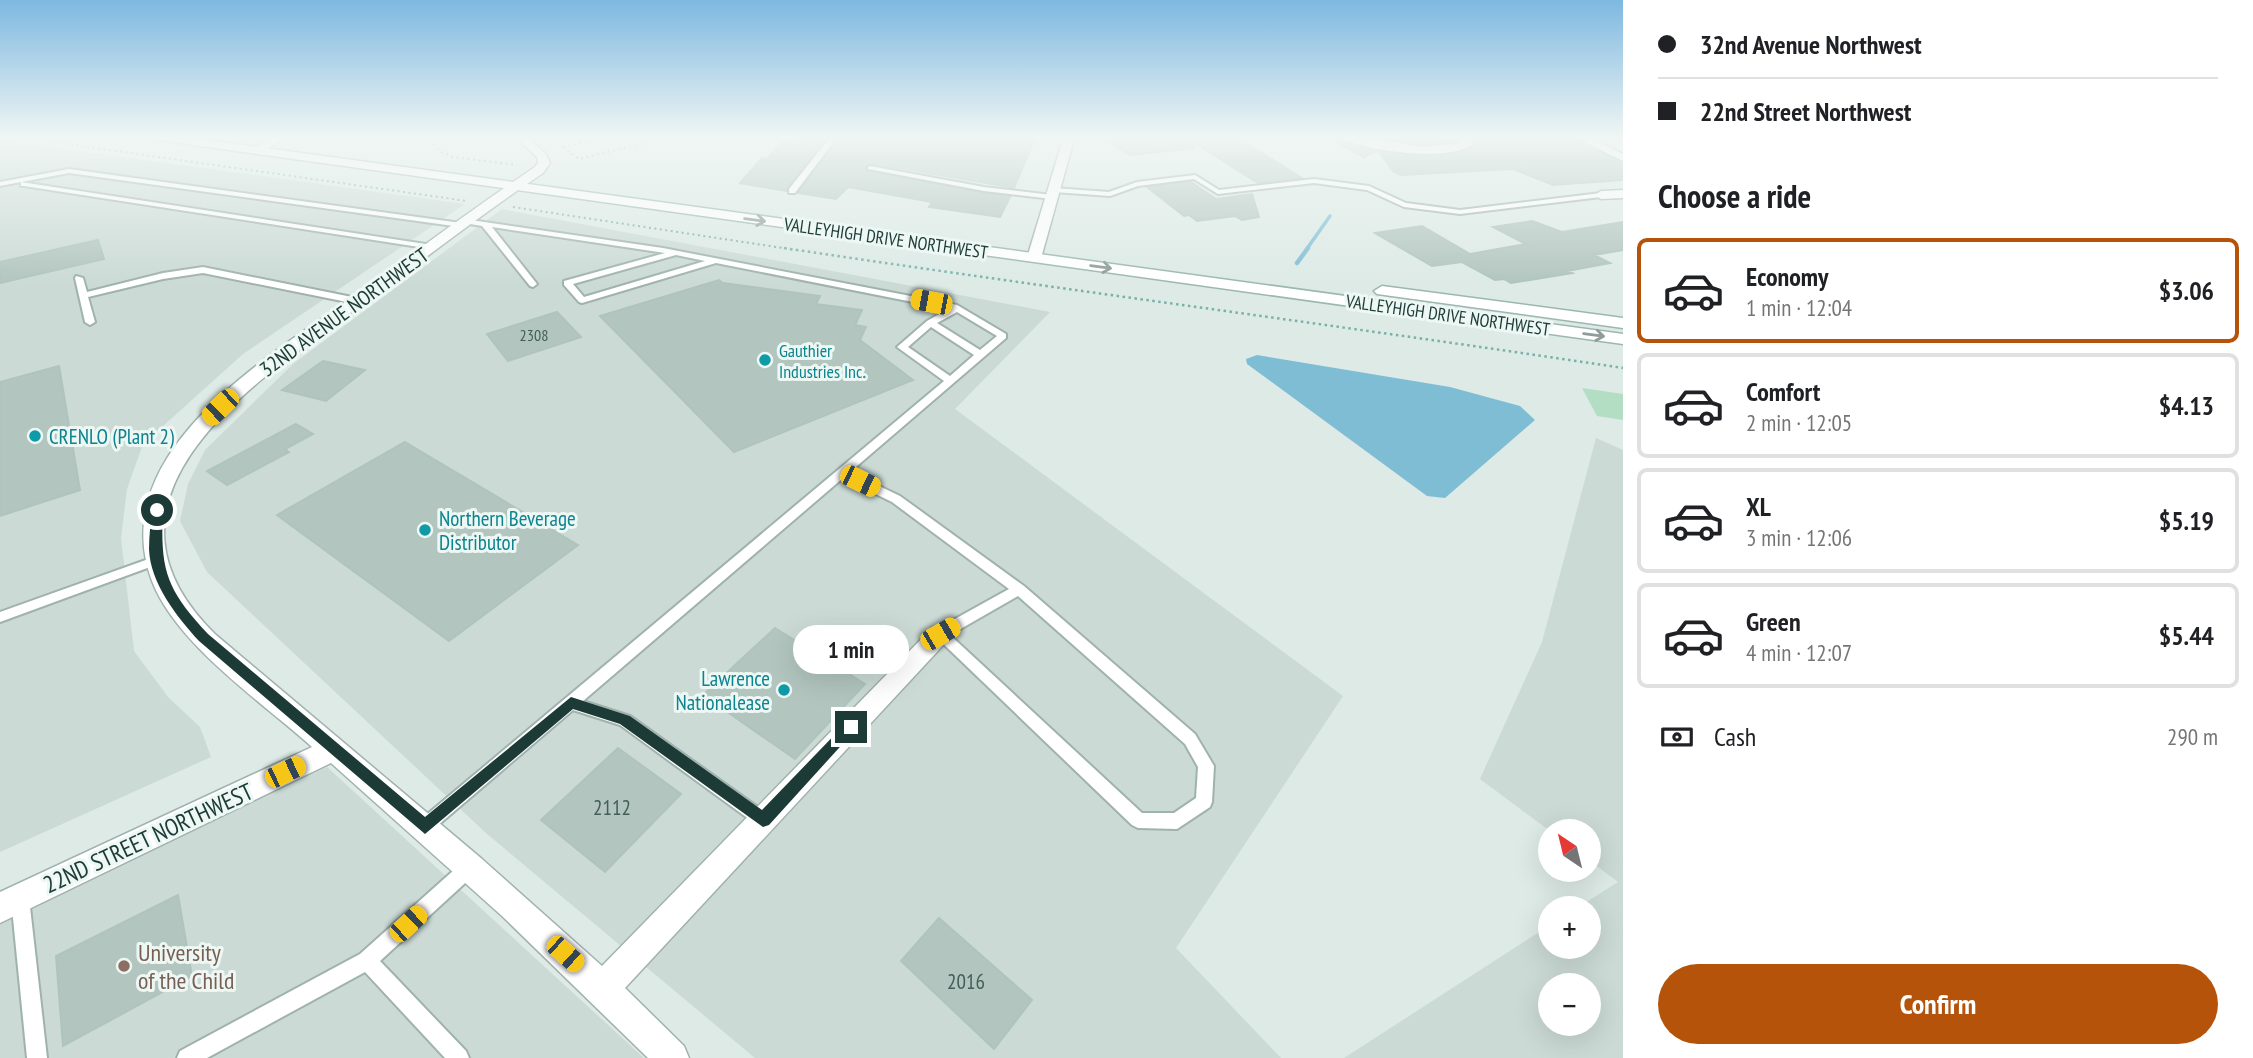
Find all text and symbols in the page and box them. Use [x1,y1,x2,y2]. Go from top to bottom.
text: 32nd Avenue Northwest [1700,28,1922,61]
text: 22nd Street Northwest [1700,95,1911,128]
text: Choose a ride [1658,175,1811,217]
street label: VALLEYHIGH DRIVE NORTHWEST [781,212,990,264]
one-way arrow [743,213,765,226]
street label: 32ND AVENUE NORTHWEST [254,241,434,382]
icon: car [1662,259,1725,322]
text: Economy [1746,260,1828,293]
one-way arrow [1089,261,1112,274]
text: $3.06 [2159,274,2214,307]
car [909,288,954,316]
street label: VALLEYHIGH DRIVE NORTHWEST [1343,289,1552,341]
text: 1 min · 12:04 [1746,293,1852,322]
house number: 2308 [520,325,548,345]
one-way arrow [1582,329,1605,342]
place label: Gauthier Industries Inc. [779,339,866,383]
marker: Gauthier Industries Inc. [757,352,773,368]
icon: car [1662,374,1725,437]
text: Comfort [1746,375,1820,408]
car [198,385,243,429]
text: $4.13 [2159,389,2214,422]
text: 2 min · 12:05 [1746,408,1852,437]
place label: CRENLO (Plant 2) [49,423,174,450]
marker: CRENLO (Plant 2) [27,428,43,444]
car [837,462,884,500]
icon: car [1662,489,1725,552]
text: XL [1746,490,1771,523]
route start [141,494,173,526]
text: $5.19 [2159,504,2214,537]
place label: Northern Beverage Distributor [439,505,576,556]
marker: Northern Beverage Distributor [417,522,433,538]
text: 3 min · 12:06 [1746,523,1852,552]
icon: car [1662,604,1725,667]
text: Green [1746,605,1801,638]
car [917,614,964,654]
text: $5.44 [2159,619,2214,652]
callout: 1 min [793,626,909,674]
text: 1 min [828,635,874,664]
text: 4 min · 12:07 [1746,638,1852,667]
place label: Lawrence Nationalease [676,665,770,716]
marker: Lawrence Nationalease [776,682,792,698]
route end [835,711,867,743]
icon: cash [1658,718,1696,756]
text: Cash [1714,720,1756,753]
text: 290 m [2167,722,2218,751]
car [262,753,309,791]
street label: 22ND STREET NORTHWEST [38,776,258,900]
house number: 2112 [593,794,631,821]
north arrow [1538,819,1601,882]
map controls [1538,819,1601,1036]
button: + [1538,896,1601,959]
car [386,902,431,946]
car [543,932,588,976]
place label: University of the Child [138,937,234,996]
marker: University of the Child [116,958,132,974]
button: Confirm [1658,964,2218,1044]
house number: 2016 [947,968,985,995]
button: − [1538,973,1601,1036]

